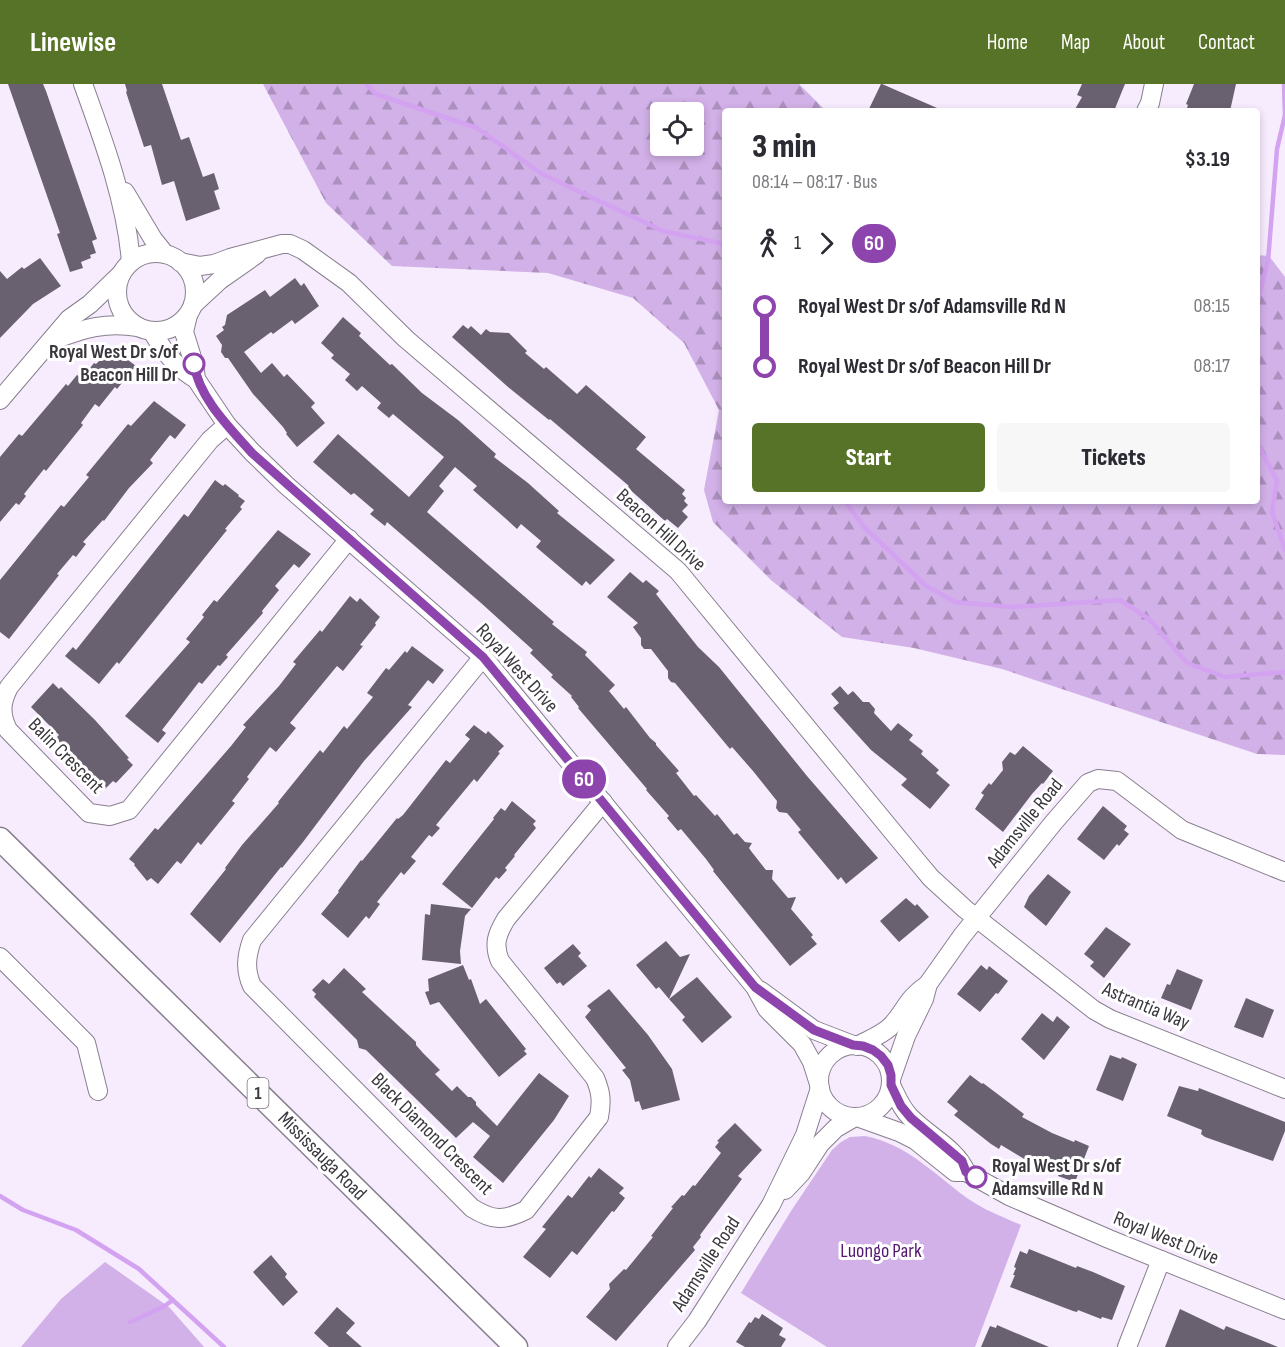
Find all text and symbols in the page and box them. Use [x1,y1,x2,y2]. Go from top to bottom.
text: Linewise [30,26,116,59]
text: Home [987,30,1028,55]
text: Map [1061,30,1090,55]
text: About [1123,30,1165,55]
text: Contact [1198,30,1255,55]
map controls [650,102,704,156]
button: locate [650,102,704,156]
text: 3 min [752,127,816,167]
text: $3.19 [1185,146,1230,173]
text: 08:14 – 08:17 · Bus [752,170,878,194]
icon: walk [752,227,785,260]
icon: forward [810,227,843,260]
text: 1 [794,231,801,255]
text: 60 [864,231,884,256]
text: Royal West Dr s/of Adamsville Rd N [798,293,1066,320]
text: 08:15 [1194,294,1230,318]
place label: Royal West Dr s/of Beacon Hill Dr [49,340,179,387]
marker: Royal West Dr s/of Beacon Hill Dr [183,353,205,375]
text: Royal West Dr s/of Beacon Hill Dr [798,353,1051,380]
text: 08:17 [1194,354,1230,378]
button: Start [752,423,985,492]
button: Tickets [997,423,1230,492]
street label: Beacon Hill Drive [611,484,711,576]
street label: Royal West Drive [471,619,563,717]
street label: Balin Crescent [23,713,109,799]
line badge: 60 [557,760,611,798]
text: 60 [574,767,594,792]
street label: Adamsville Road [981,774,1068,873]
street label: Astrantia Way [1098,977,1193,1035]
street label: Black Diamond Crescent [366,1068,498,1200]
road number: 1 [248,1078,268,1108]
street label: Mississauga Road [273,1107,371,1205]
place label: Royal West Dr s/of Adamsville Rd N [991,1154,1122,1201]
marker: Royal West Dr s/of Adamsville Rd N [965,1166,987,1188]
street label: Royal West Drive [1110,1206,1222,1270]
street label: Adamsville Road [666,1212,745,1317]
park label: Luongo Park [840,1239,922,1263]

